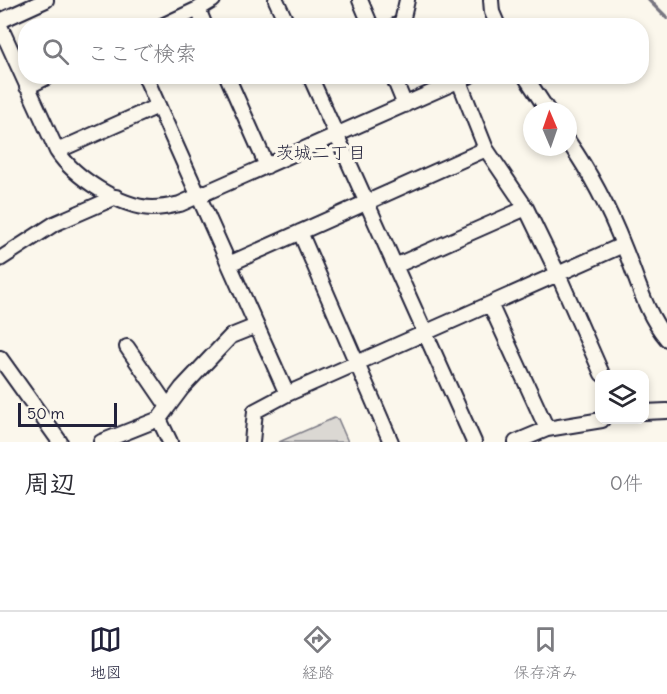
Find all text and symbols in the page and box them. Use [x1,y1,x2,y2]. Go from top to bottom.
search box [18,18,649,84]
icon: search [39,35,72,68]
text: ここで検索 [87,39,197,67]
north arrow [523,102,577,156]
district label: 茨城二丁目 [276,141,366,164]
map controls [595,370,649,424]
button: layers [595,370,649,424]
scale bar [18,400,117,428]
text: 50 m [27,403,65,423]
text: 周辺 [24,467,76,500]
text: 0件 [610,470,643,495]
tab: 地図 [89,623,122,683]
tab: 経路 [301,623,334,683]
tab: 保存済み [513,623,577,683]

